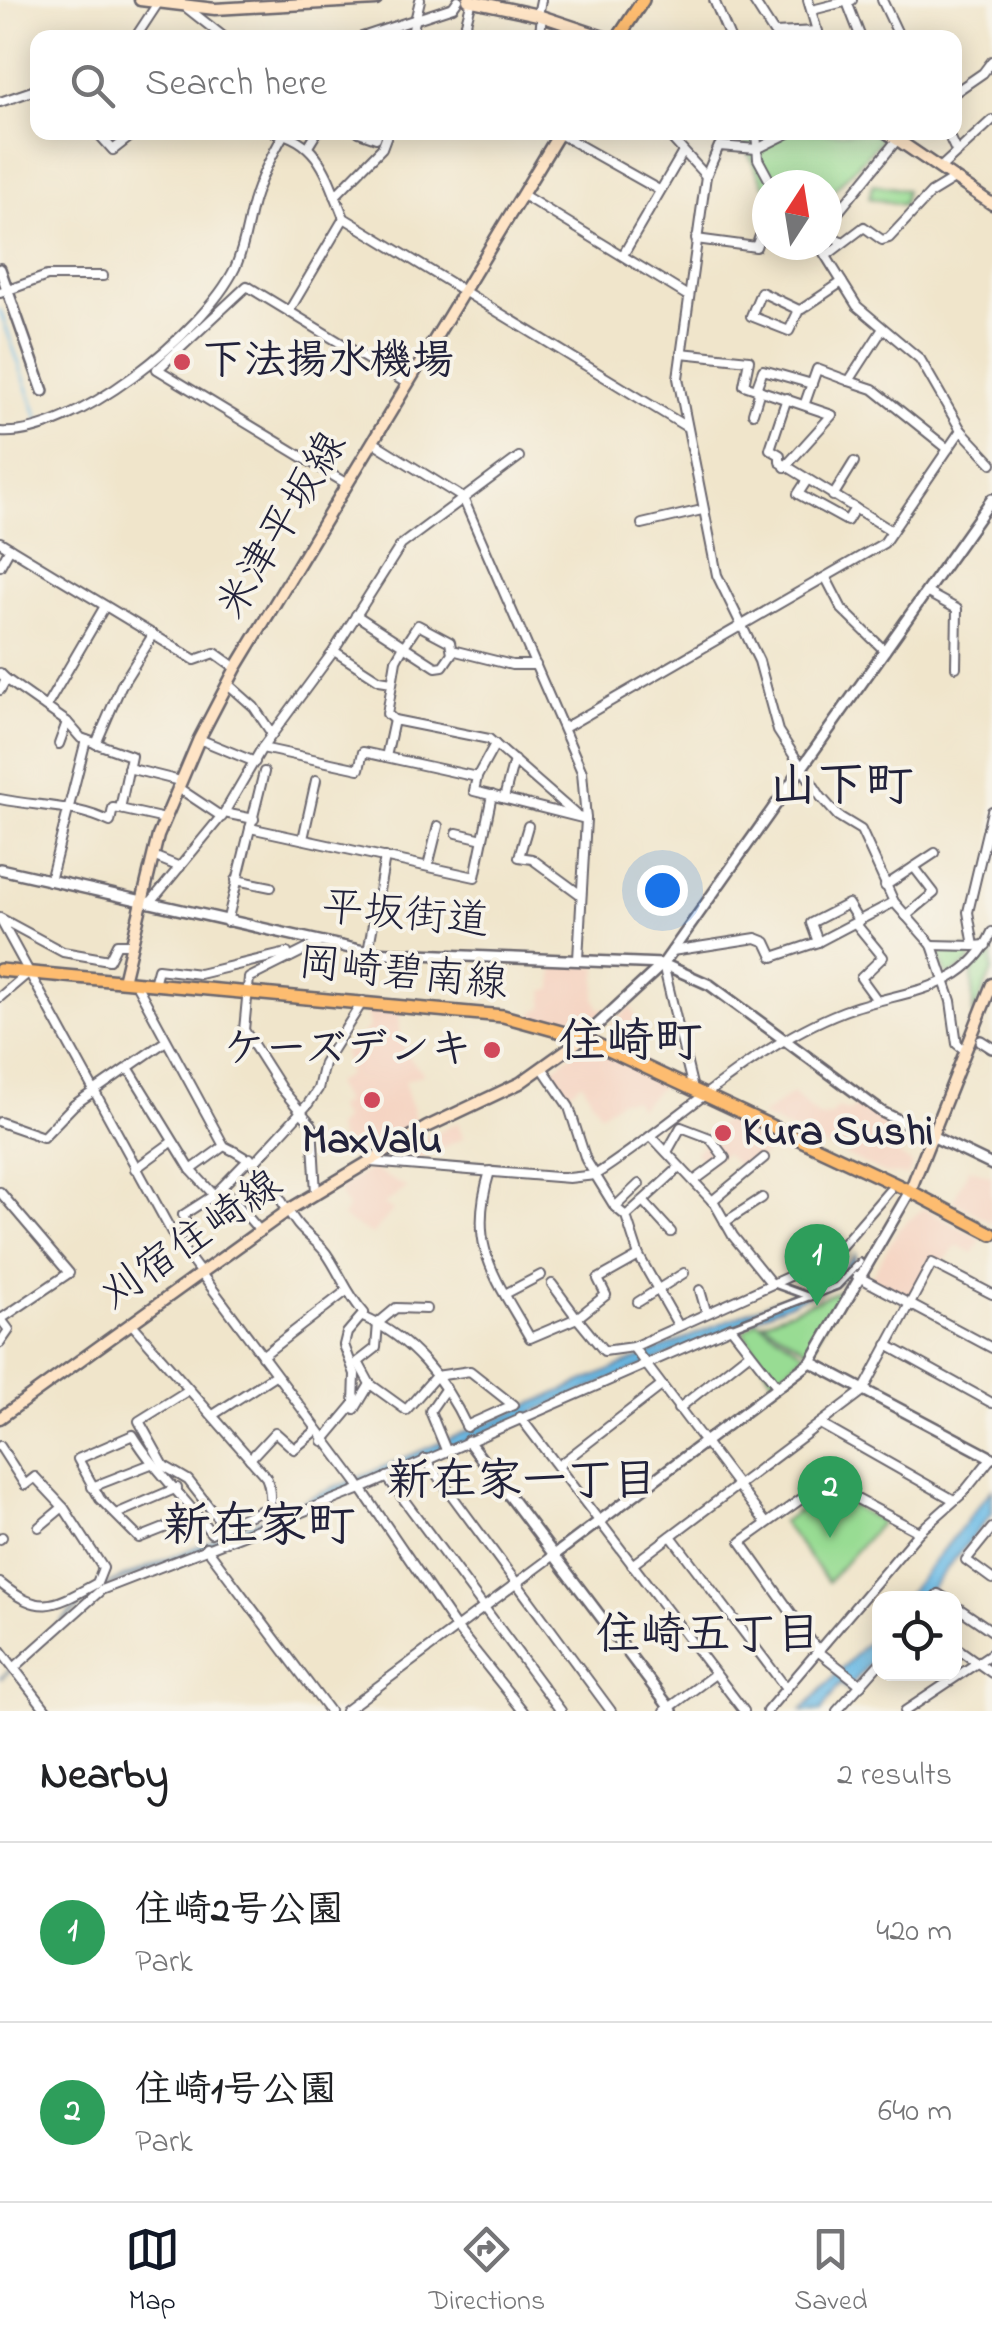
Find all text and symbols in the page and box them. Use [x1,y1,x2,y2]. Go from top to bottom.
search box [30,30,962,140]
text: Search here [145,57,327,113]
icon: search [65,58,120,113]
north arrow [752,170,842,260]
place label: 下法揚水機場 [202,332,454,393]
marker: 下法揚水機場 [171,351,193,373]
street label: 米津平坂線 [203,420,363,632]
district label: 山下町 [769,753,913,823]
your location [637,865,688,916]
street label: 平坂街道 [319,878,491,954]
street label: 岡崎碧南線 [295,934,511,1016]
district label: 住崎町 [558,1009,702,1079]
place label: ケーズデンキ [223,1020,472,1081]
marker: ケーズデンキ [481,1039,503,1061]
marker: MaxValu [361,1089,383,1111]
place label: Kura Sushi [743,1103,933,1164]
place label: MaxValu [302,1111,442,1172]
marker: Kura Sushi [712,1122,734,1144]
street label: 刈宿住崎線 [88,1156,296,1326]
pin: 1 [784,1224,850,1306]
district label: 新在家一丁目 [387,1450,657,1516]
pin: 2 [798,1456,862,1538]
district label: 新在家町 [163,1493,355,1563]
map controls [872,1591,962,1681]
button: locate [872,1591,962,1681]
district label: 住崎五丁目 [595,1604,821,1670]
text: Nearby [40,1746,168,1807]
text: 2 results [837,1753,952,1800]
text: 住崎2号公園 [135,1884,344,1940]
text: 1 [67,1909,78,1956]
text: 420 m [876,1909,952,1956]
text: Park [135,1940,193,1987]
text: 住崎1号公園 [135,2064,337,2120]
text: 2 [65,2089,80,2136]
text: 640 m [878,2089,952,2136]
text: Park [135,2120,193,2167]
tab: Map [125,2222,180,2323]
tab: Directions [429,2222,545,2323]
tab: Saved [794,2222,867,2323]

